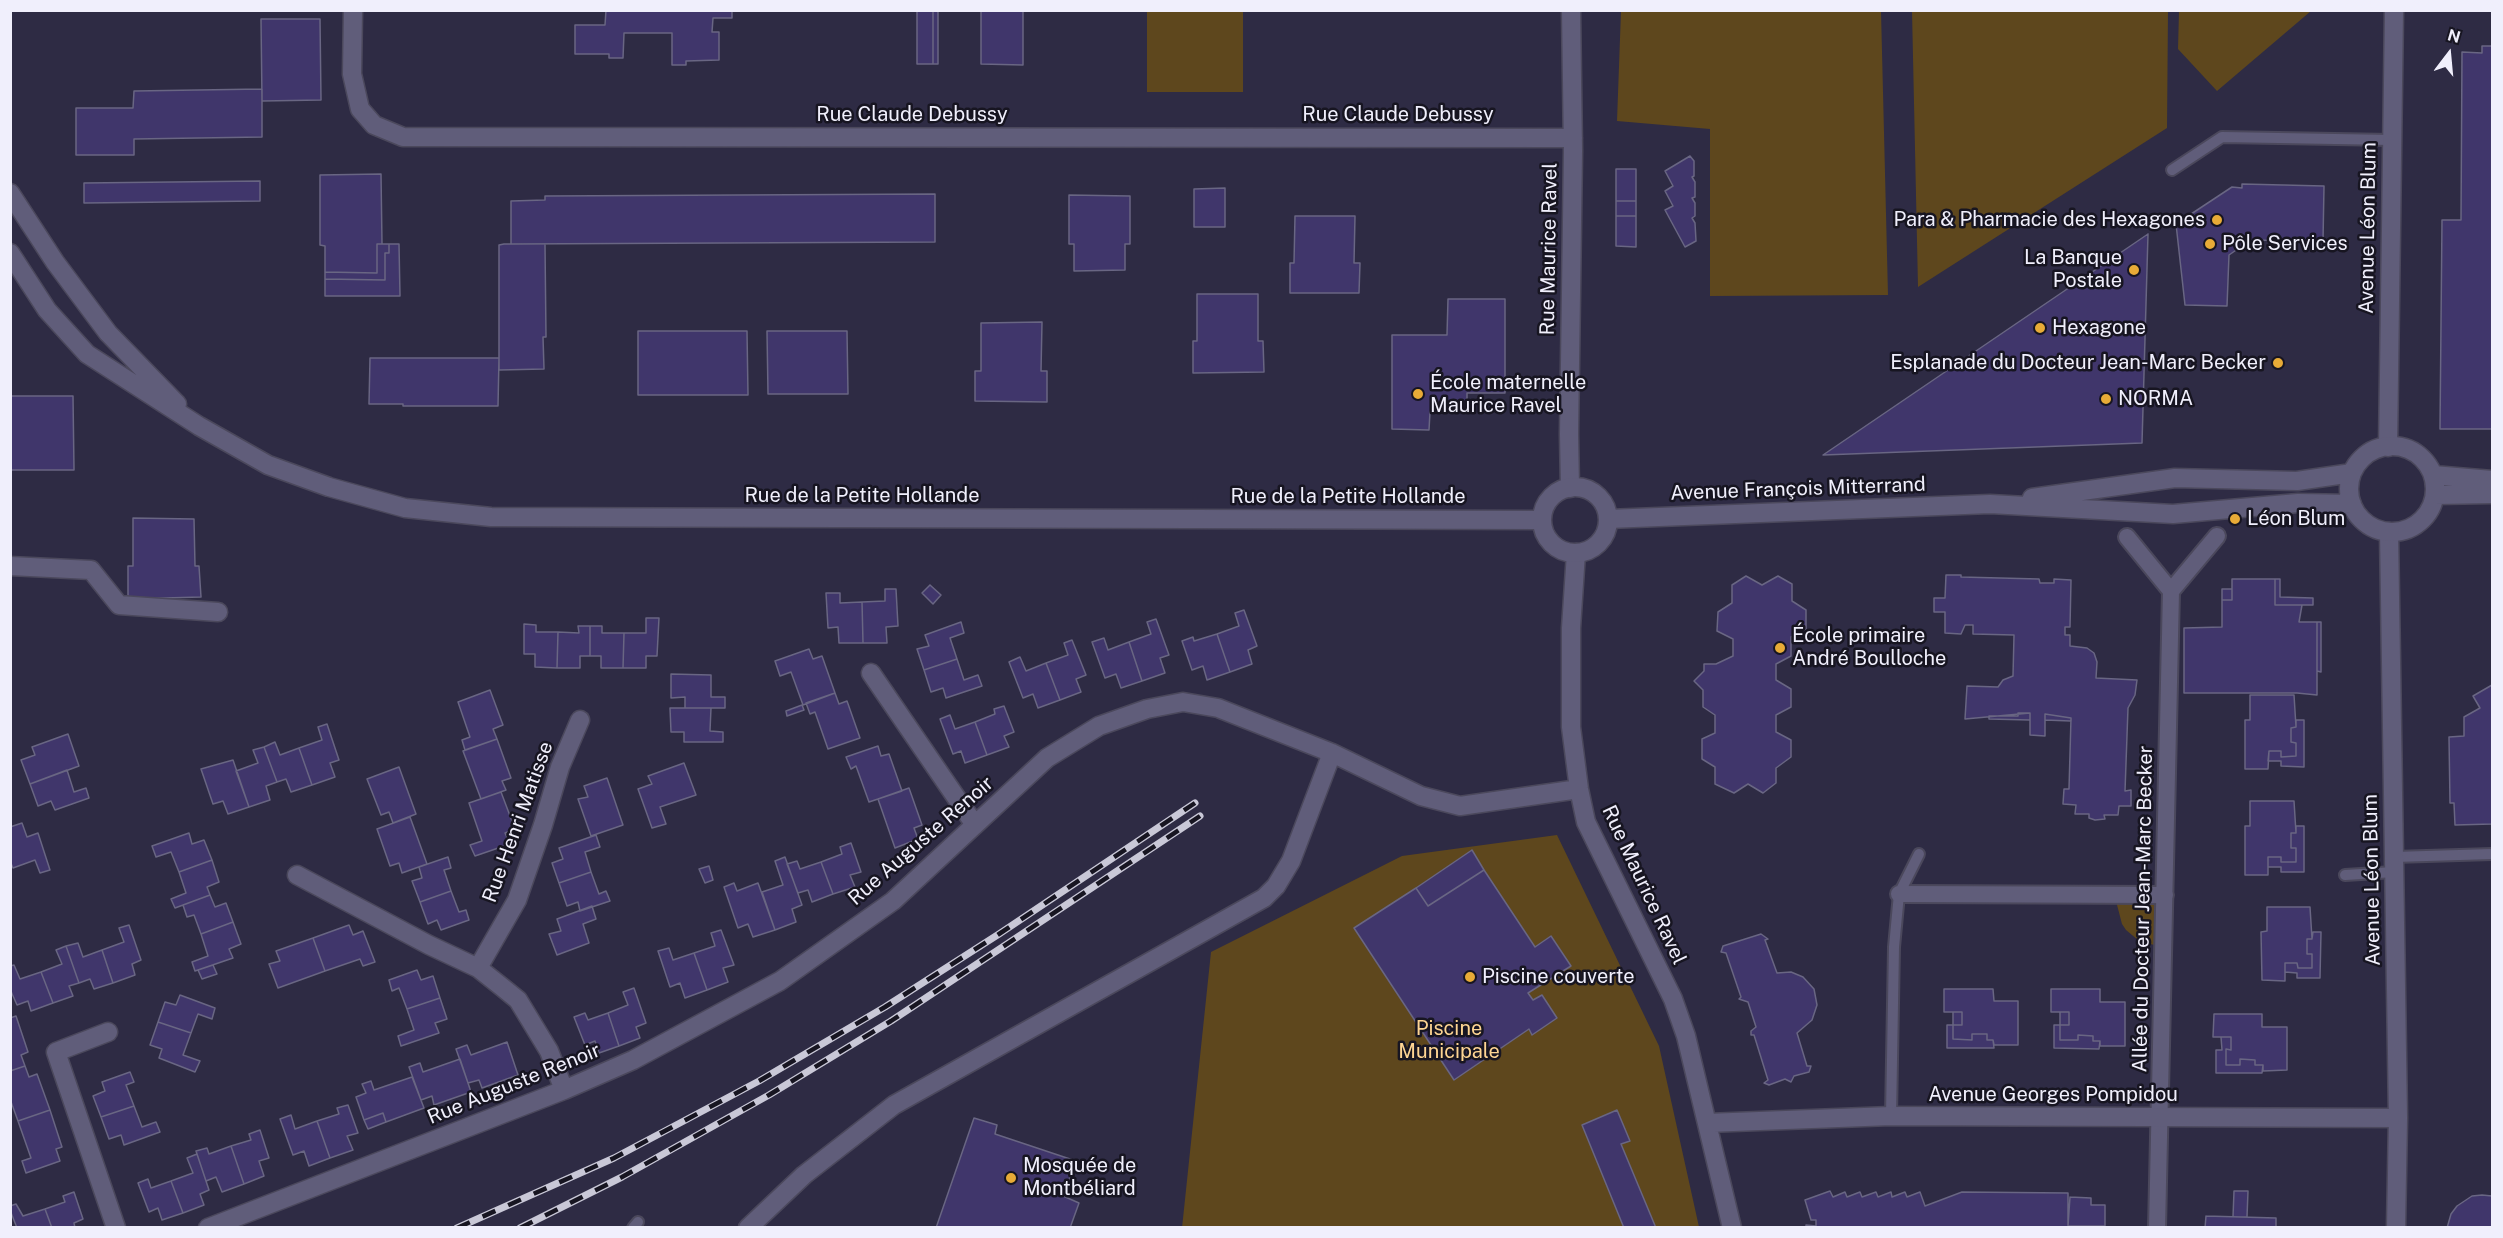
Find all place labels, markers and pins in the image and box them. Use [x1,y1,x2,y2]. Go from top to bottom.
place label: Para & Pharmacie des Hexagones [1893,208,2205,232]
marker: Para & Pharmacie des Hexagones [2210,213,2224,227]
place label: Pôle Services [2222,232,2348,256]
marker: Pôle Services [2203,237,2217,251]
place label: La Banque Postale [2024,246,2122,293]
marker: La Banque Postale [2127,263,2141,277]
place label: Hexagone [2052,316,2146,340]
marker: Hexagone [2033,321,2047,335]
place label: Esplanade du Docteur Jean-Marc Becker [1890,351,2266,375]
marker: Esplanade du Docteur Jean-Marc Becker [2271,356,2285,370]
place label: École maternelle Maurice Ravel [1430,371,1586,418]
marker: École maternelle Maurice Ravel [1411,387,1425,401]
place label: NORMA [2118,387,2193,411]
marker: NORMA [2099,392,2113,406]
place label: Léon Blum [2247,507,2345,531]
marker: Léon Blum [2228,512,2242,526]
place label: École primaire André Boulloche [1792,624,1946,671]
marker: École primaire André Boulloche [1773,641,1787,655]
place label: Piscine couverte [1482,965,1635,989]
marker: Piscine couverte [1463,970,1477,984]
place label: Mosquée de Montbéliard [1023,1154,1136,1201]
marker: Mosquée de Montbéliard [1004,1171,1018,1185]

